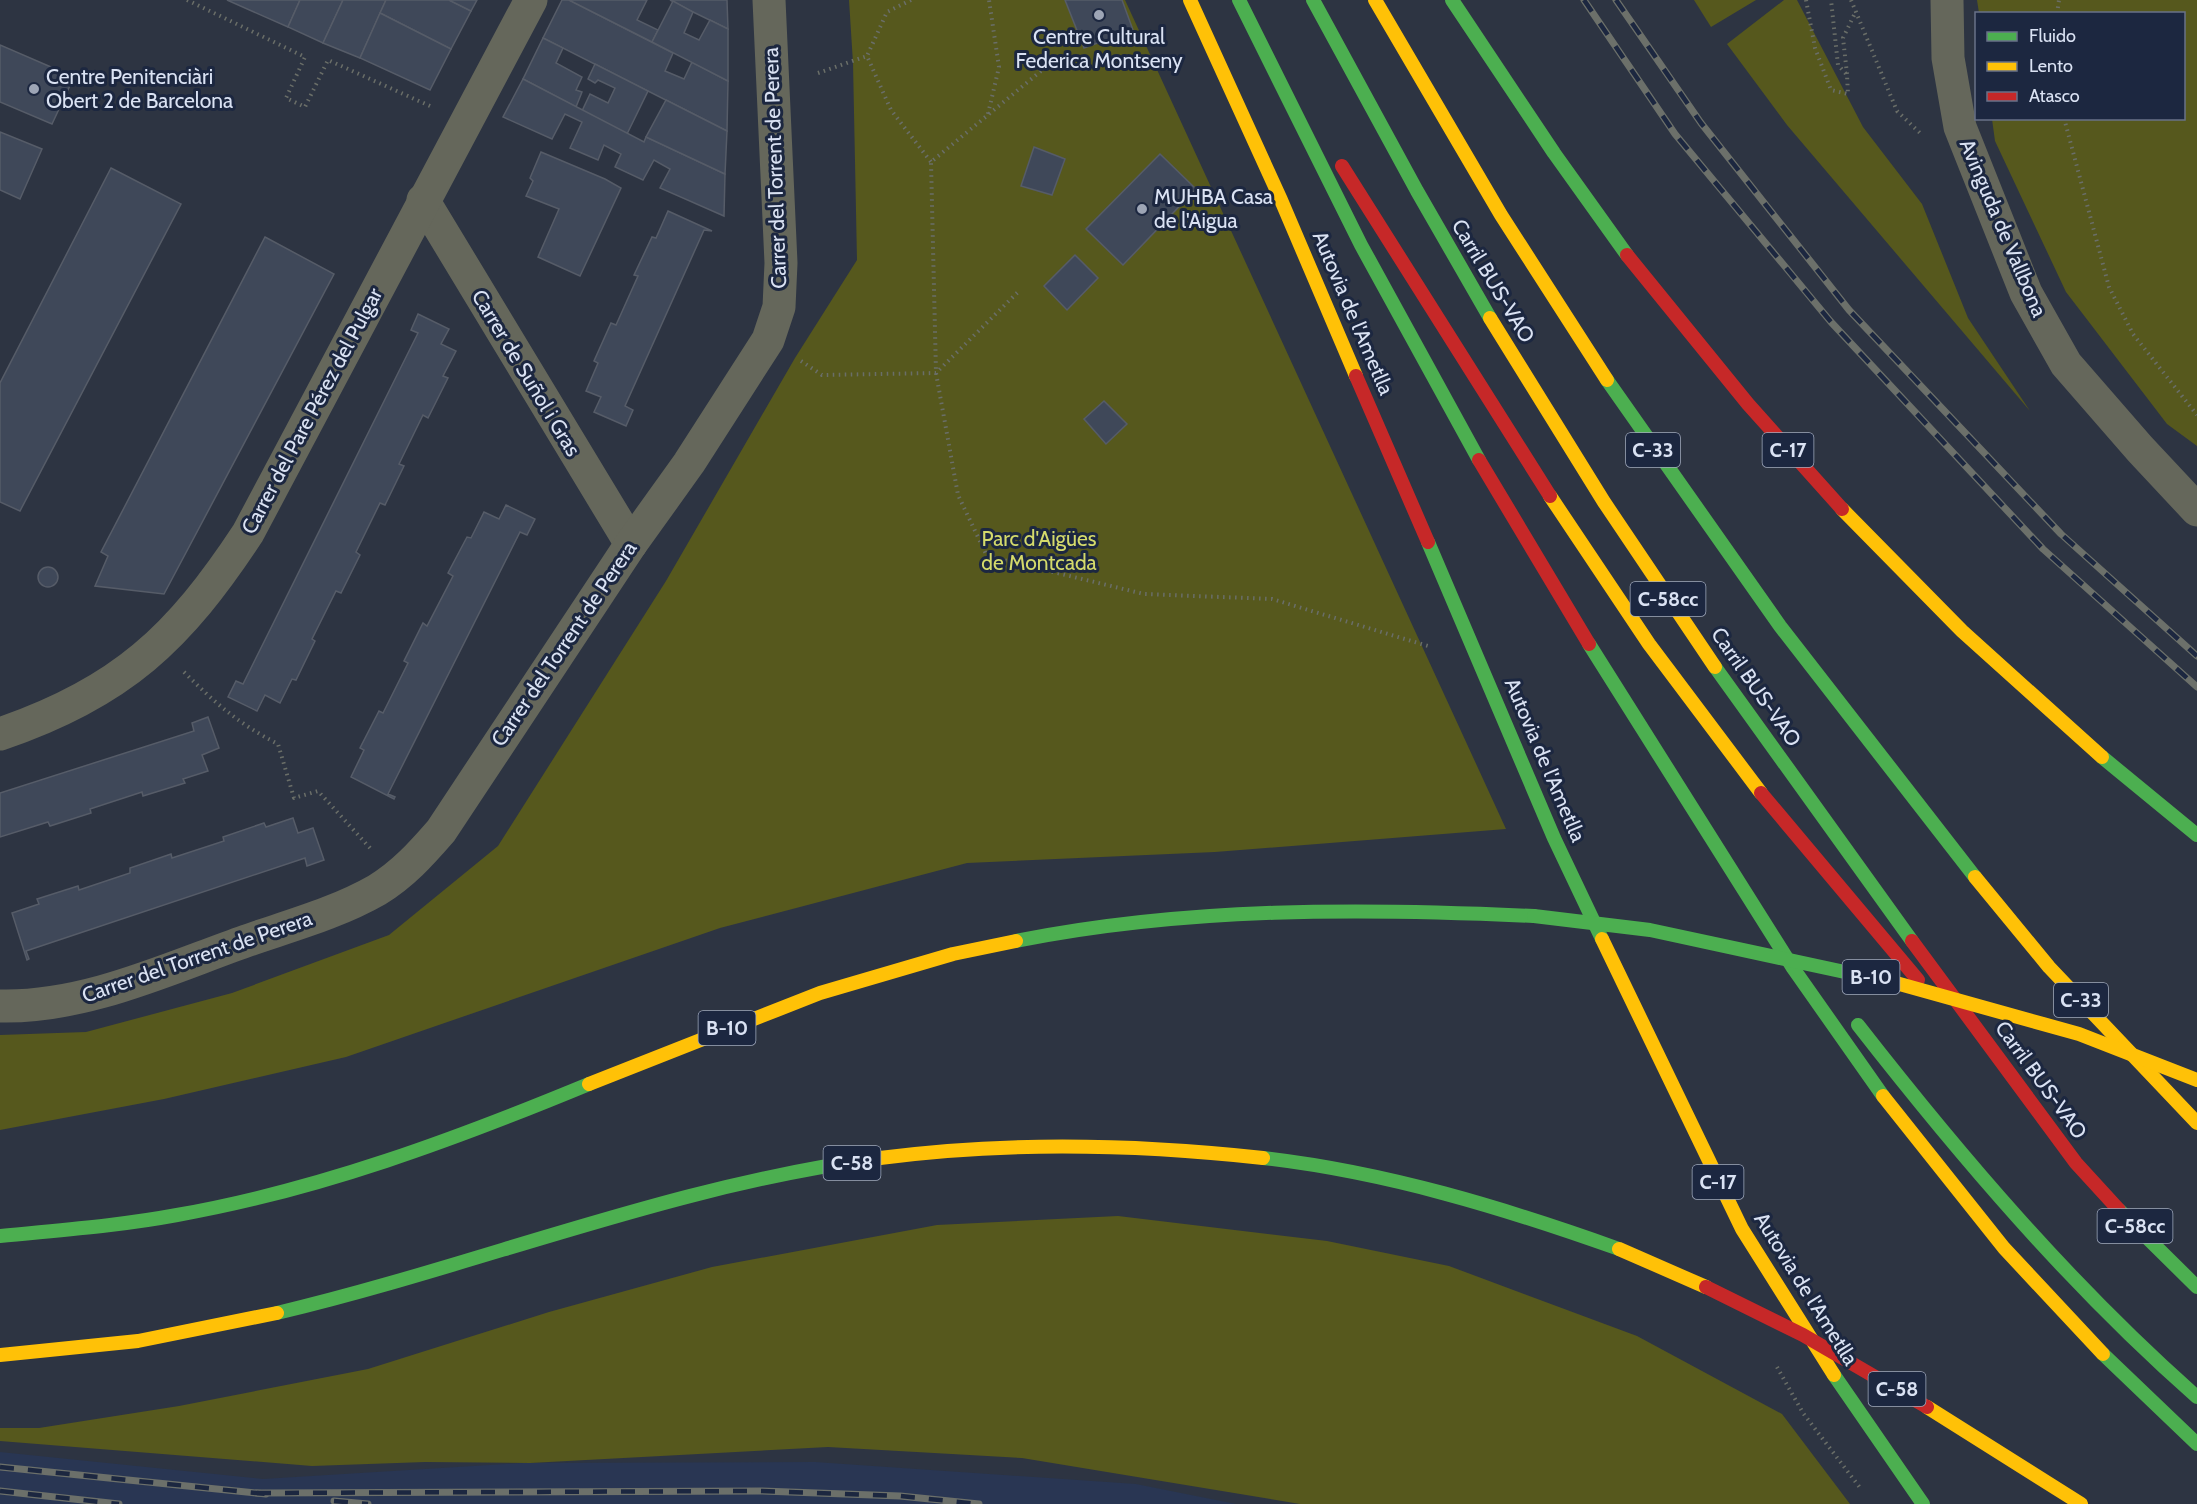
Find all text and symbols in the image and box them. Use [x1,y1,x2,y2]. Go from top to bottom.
marker: Centre Cultural Federica Montseny [1092,8,1106,22]
legend [1975,12,2185,120]
place label: Centre Cultural Federica Montseny [1015,24,1183,73]
text: Fluido [2029,25,2076,47]
street label: Carrer del Torrent de Perera [758,47,791,289]
text: Lento [2029,55,2073,77]
place label: Centre Penitenciàri Obert 2 de Barcelona [46,64,233,113]
marker: Centre Penitenciàri Obert 2 de Barcelona [27,82,41,96]
text: Atasco [2029,85,2080,107]
street label: Avinguda de Vallbona [1955,135,2052,320]
place label: MUHBA Casa de l'Aigua [1154,184,1273,233]
marker: MUHBA Casa de l'Aigua [1135,202,1149,216]
street label: Carril BUS-VAO [1447,214,1540,347]
street label: Autovia de l'Ametlla [1308,227,1399,398]
street label: Carrer del Pare Pérez del Pulgar [236,283,387,538]
street label: Carrer de Suñol i Gras [467,285,586,461]
road number: C-33 [1626,433,1680,467]
road number: C-17 [1762,433,1814,467]
park label: Parc d'Aigües de Montcada [981,526,1097,575]
street label: Carrer del Torrent de Perera [486,537,642,751]
road number: C-58cc [1630,582,1706,616]
street label: Carril BUS-VAO [1706,622,1807,751]
street label: Autovia de l'Ametlla [1500,674,1591,845]
street label: Carrer del Torrent de Perera [78,905,315,1008]
road number: B-10 [1842,960,1900,994]
road number: C-33 [2054,983,2108,1017]
road number: B-10 [698,1011,756,1045]
street label: Carril BUS-VAO [1990,1016,2093,1144]
road number: C-58 [824,1146,880,1180]
road number: C-17 [1692,1165,1744,1199]
street label: Autovia de l'Ametlla [1749,1208,1864,1370]
road number: C-58cc [2098,1209,2172,1243]
road number: C-58 [1868,1372,1926,1406]

